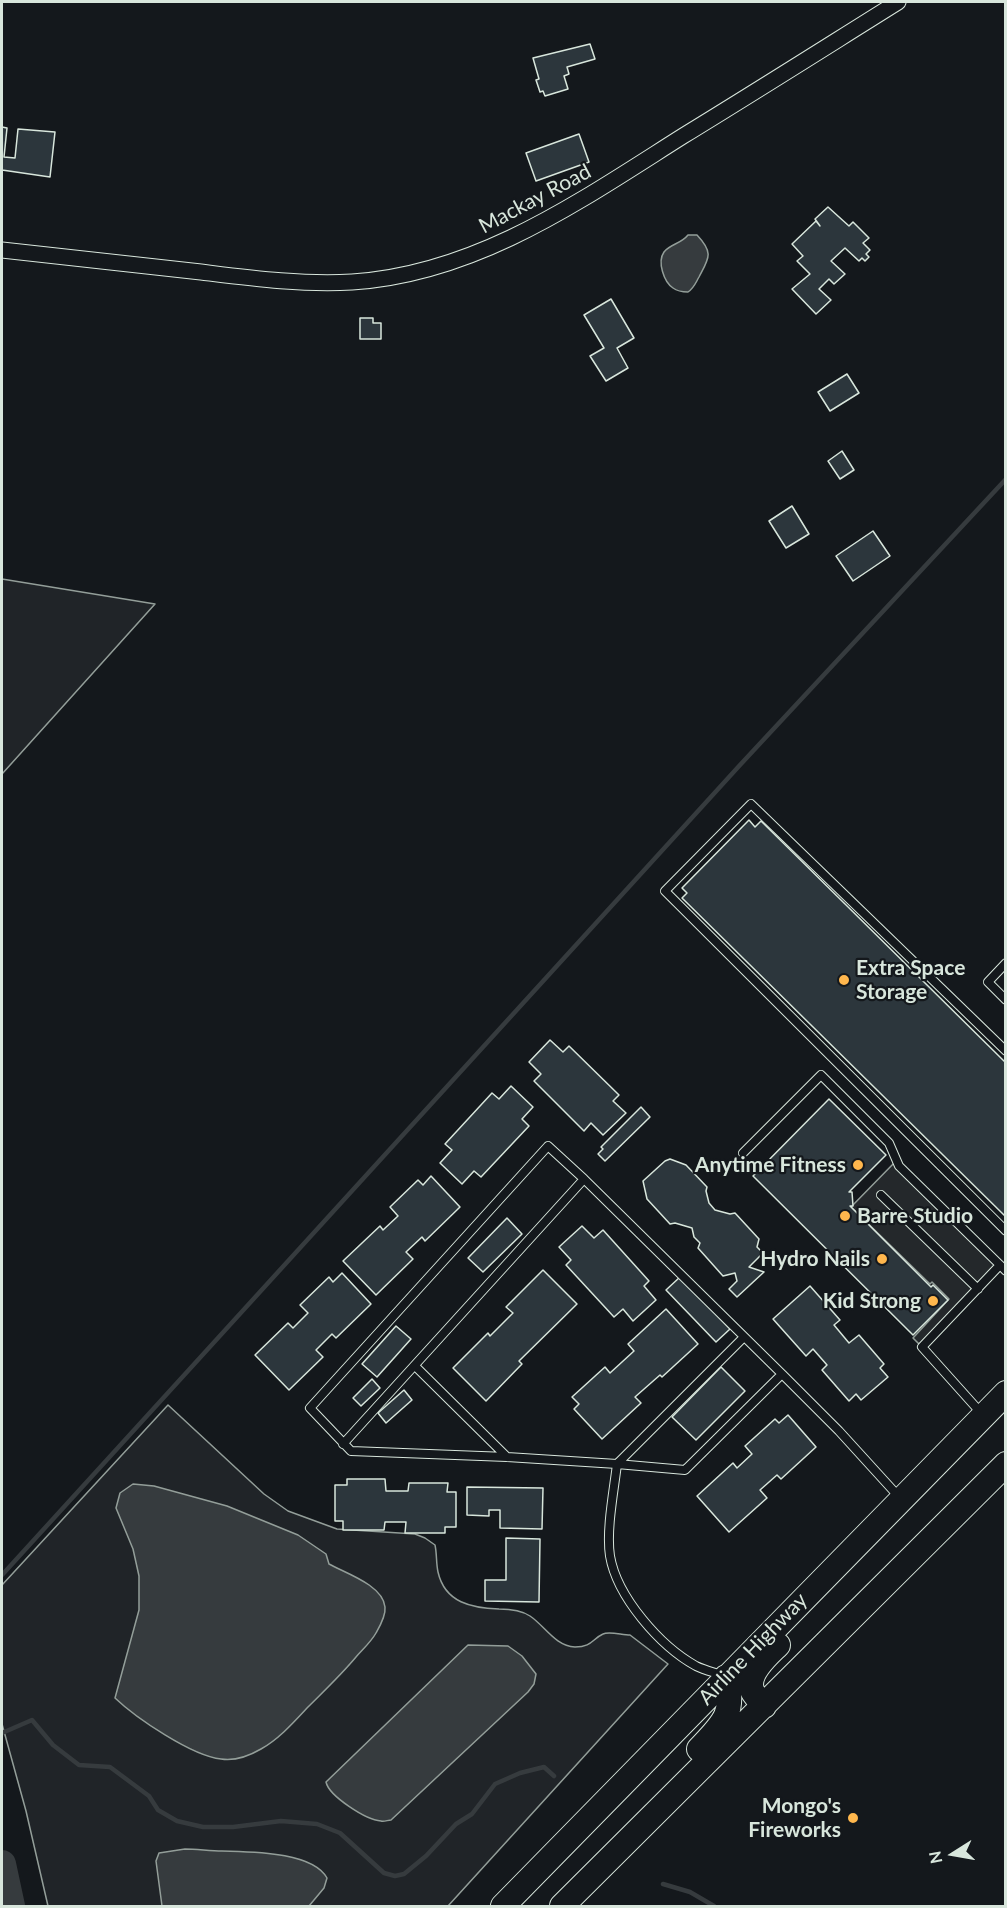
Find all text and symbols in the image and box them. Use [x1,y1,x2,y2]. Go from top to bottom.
street label: Mackay Road [475,159,595,239]
place label: Extra Space Storage [856,955,965,1005]
marker: Extra Space Storage [837,973,851,987]
place label: Anytime Fitness [695,1152,846,1178]
marker: Anytime Fitness [851,1158,865,1172]
place label: Barre Studio [857,1203,973,1229]
marker: Barre Studio [838,1209,852,1223]
place label: Hydro Nails [760,1246,870,1272]
marker: Hydro Nails [875,1252,889,1266]
place label: Kid Strong [823,1288,921,1314]
marker: Kid Strong [926,1294,940,1308]
street label: Airline Highway [693,1588,813,1710]
place label: Mongo's Fireworks [748,1793,841,1843]
marker: Mongo's Fireworks [846,1811,860,1825]
north arrow [923,1824,983,1884]
text: N [924,1850,945,1865]

